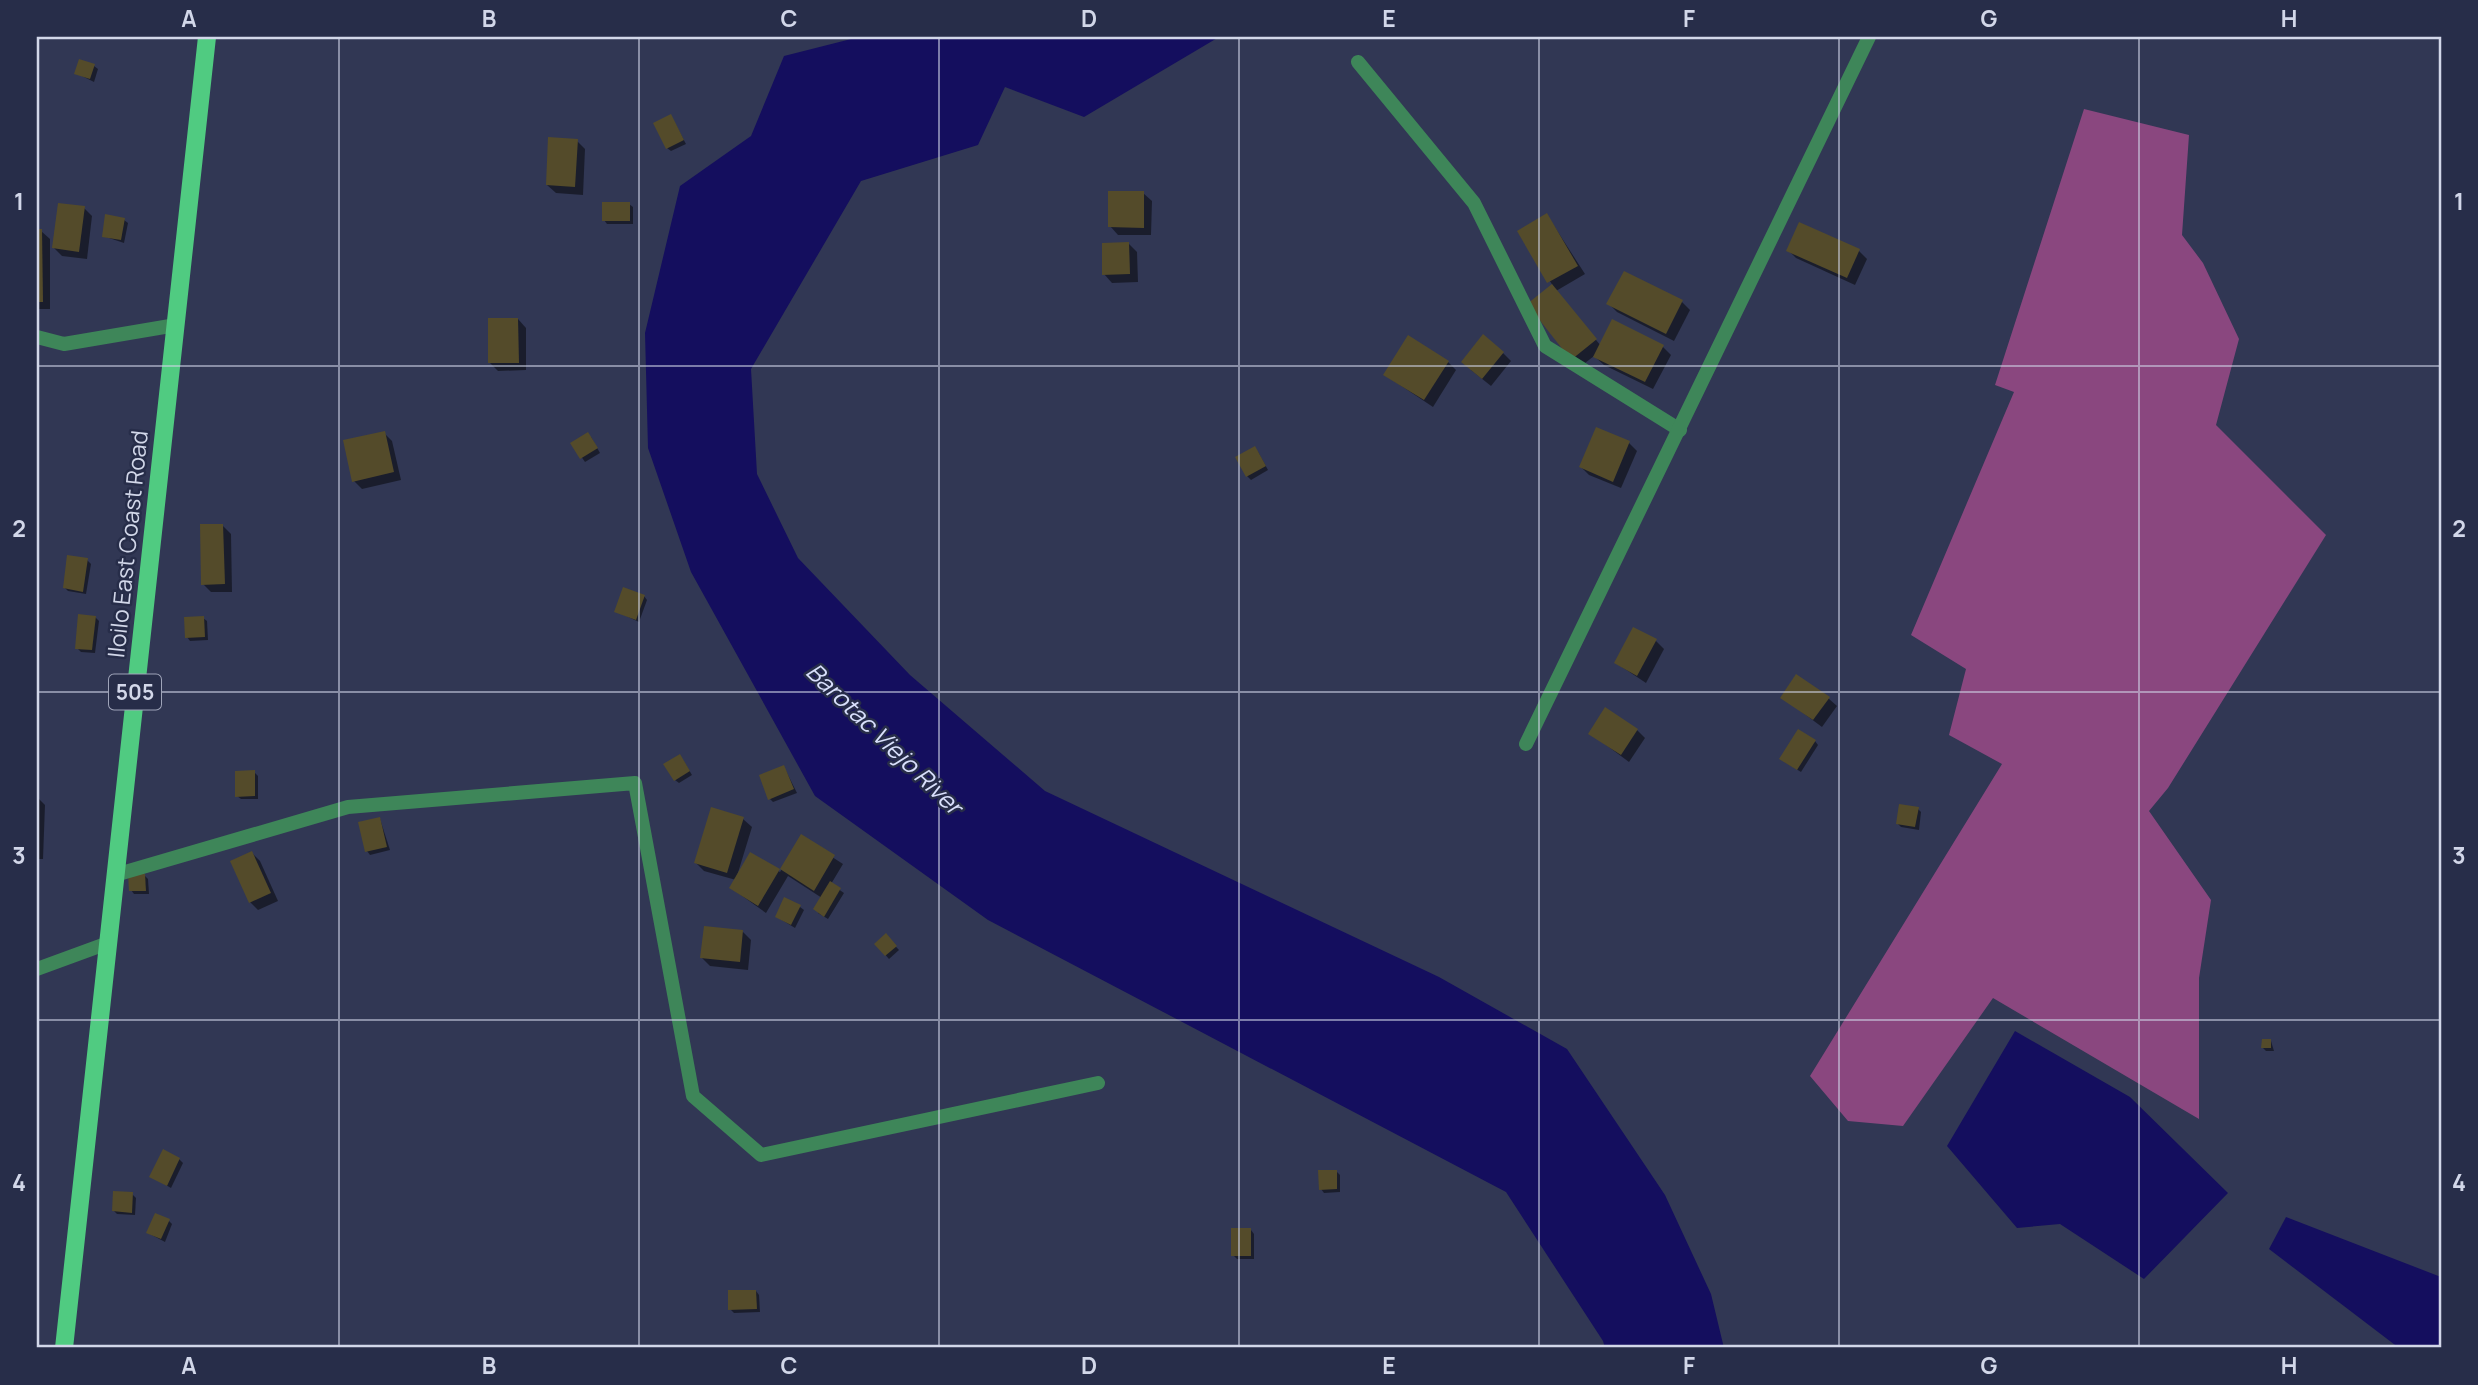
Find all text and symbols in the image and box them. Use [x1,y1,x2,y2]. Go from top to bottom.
text: A [181,2,197,34]
text: B [482,2,496,34]
text: C [781,2,798,34]
text: D [1081,2,1097,34]
text: E [1382,2,1396,34]
text: F [1683,2,1695,34]
text: G [1981,2,1998,34]
text: H [2281,2,2297,34]
text: 1 [14,185,24,217]
text: 1 [2454,185,2464,217]
street label: Iloilo East Coast Road [99,429,155,659]
text: 2 [12,512,26,544]
text: 2 [2452,512,2466,544]
water label: Barotac Viejo River [800,655,973,824]
road number: 505 [109,674,161,710]
text: 3 [12,839,26,871]
text: 3 [2452,839,2466,871]
text: 4 [12,1166,26,1198]
text: 4 [2452,1166,2466,1198]
text: A [181,1349,197,1381]
text: B [482,1349,496,1381]
text: C [781,1349,798,1381]
text: D [1081,1349,1097,1381]
text: E [1382,1349,1396,1381]
text: F [1683,1349,1695,1381]
text: G [1981,1349,1998,1381]
text: H [2281,1349,2297,1381]

